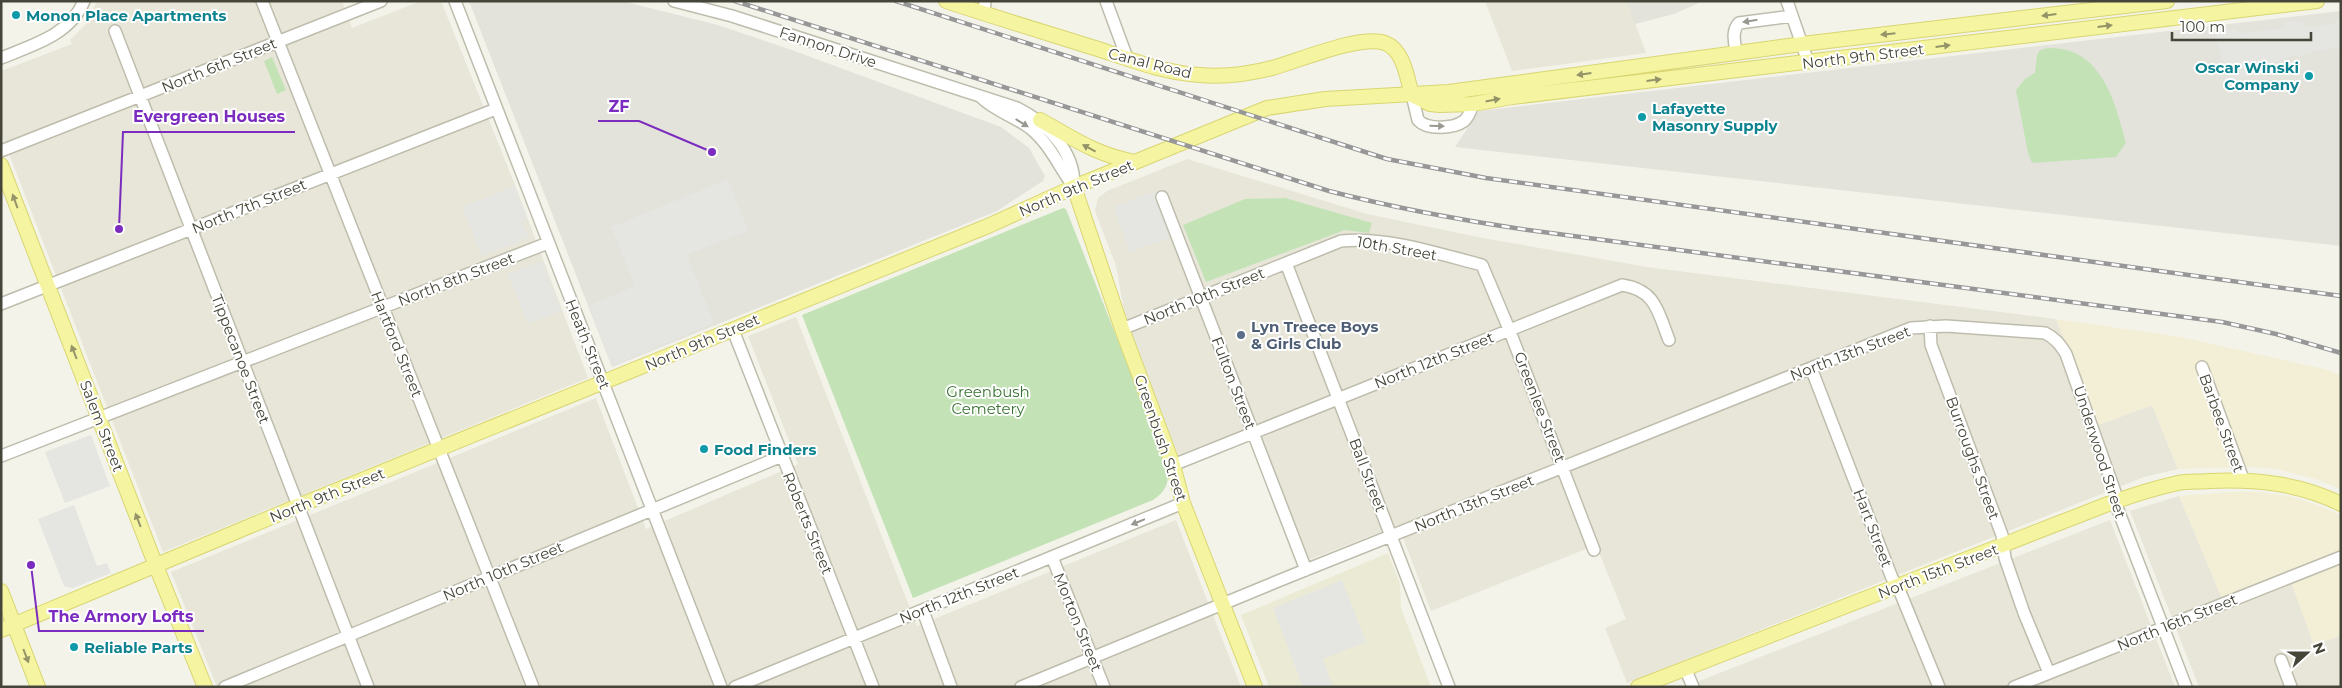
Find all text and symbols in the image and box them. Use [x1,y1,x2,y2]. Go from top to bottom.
place label: Monon Place Apartments [26,6,227,25]
marker: Monon Place Apartments [10,9,22,21]
scale bar [2172,10,2311,42]
one-way arrow [2041,11,2057,19]
text: 100 m [2180,17,2225,36]
one-way arrow [1741,18,1757,26]
street label: Fannon Drive [777,22,879,72]
one-way arrow [2097,22,2113,30]
one-way arrow [1879,30,1895,38]
street label: North 6th Street [159,33,279,97]
street label: North 9th Street [1801,39,1925,73]
one-way arrow [1936,42,1952,50]
street label: Canal Road [1106,43,1194,83]
place label: Oscar Winski Company [2195,58,2300,94]
one-way arrow [1576,70,1592,78]
marker: Oscar Winski Company [2303,70,2315,82]
one-way arrow [1647,76,1663,84]
callout: ZF [598,90,639,121]
one-way arrow [1486,96,1501,104]
text: ZF [609,97,629,116]
place label: Lafayette Masonry Supply [1652,99,1779,135]
callout: Evergreen Houses [123,101,295,132]
text: Evergreen Houses [133,107,286,126]
marker: Lafayette Masonry Supply [1636,111,1648,123]
one-way arrow [1015,118,1028,127]
one-way arrow [1430,122,1446,130]
one-way arrow [1082,144,1097,152]
street label: North 9th Street [1016,155,1136,221]
street label: North 7th Street [189,174,309,238]
one-way arrow [11,193,19,208]
street label: 10th Street [1355,232,1439,264]
street label: North 8th Street [395,248,517,310]
street label: North 10th Street [1141,263,1267,329]
street label: Hartford Street [367,288,427,400]
street label: Tippecanoe Street [208,292,274,426]
street label: Heath Street [561,296,615,392]
street label: North 9th Street [642,309,762,375]
place label: Lyn Treece Boys & Girls Club [1251,317,1378,353]
street label: North 13th Street [1787,321,1913,385]
street label: North 12th Street [1371,327,1497,393]
marker: Lyn Treece Boys & Girls Club [1235,329,1247,341]
street label: Fulton Street [1208,334,1260,432]
one-way arrow [70,344,78,359]
street label: Greenlee Street [1510,349,1570,465]
street label: Barbee Street [2195,371,2249,475]
street label: Greenbush Street [1130,372,1192,504]
street label: Salem Street [76,378,128,474]
park label: Greenbush Cemetery [946,382,1030,418]
street label: Underwood Street [2070,383,2130,521]
street label: Burroughs Street [1942,394,2004,522]
street label: Ball Street [1345,435,1391,515]
place label: Food Finders [714,440,816,459]
marker: Food Finders [698,443,710,455]
street label: North 9th Street [267,463,387,527]
street label: Roberts Street [779,469,837,577]
street label: North 13th Street [1411,470,1537,536]
street label: Hart Street [1849,486,1897,570]
one-way arrow [134,512,142,527]
one-way arrow [1131,518,1145,526]
street label: North 10th Street [440,537,566,605]
street label: North 15th Street [1875,539,2001,603]
street label: North 12th Street [896,562,1022,628]
street label: Morton Street [1050,570,1106,674]
street label: North 16th Street [2114,589,2240,655]
callout: The Armory Lofts [39,600,204,631]
text: The Armory Lofts [49,607,194,626]
north arrow [2282,628,2332,678]
place label: Reliable Parts [84,638,193,657]
text: N [2309,640,2330,657]
marker: Reliable Parts [68,641,80,653]
one-way arrow [22,649,30,664]

